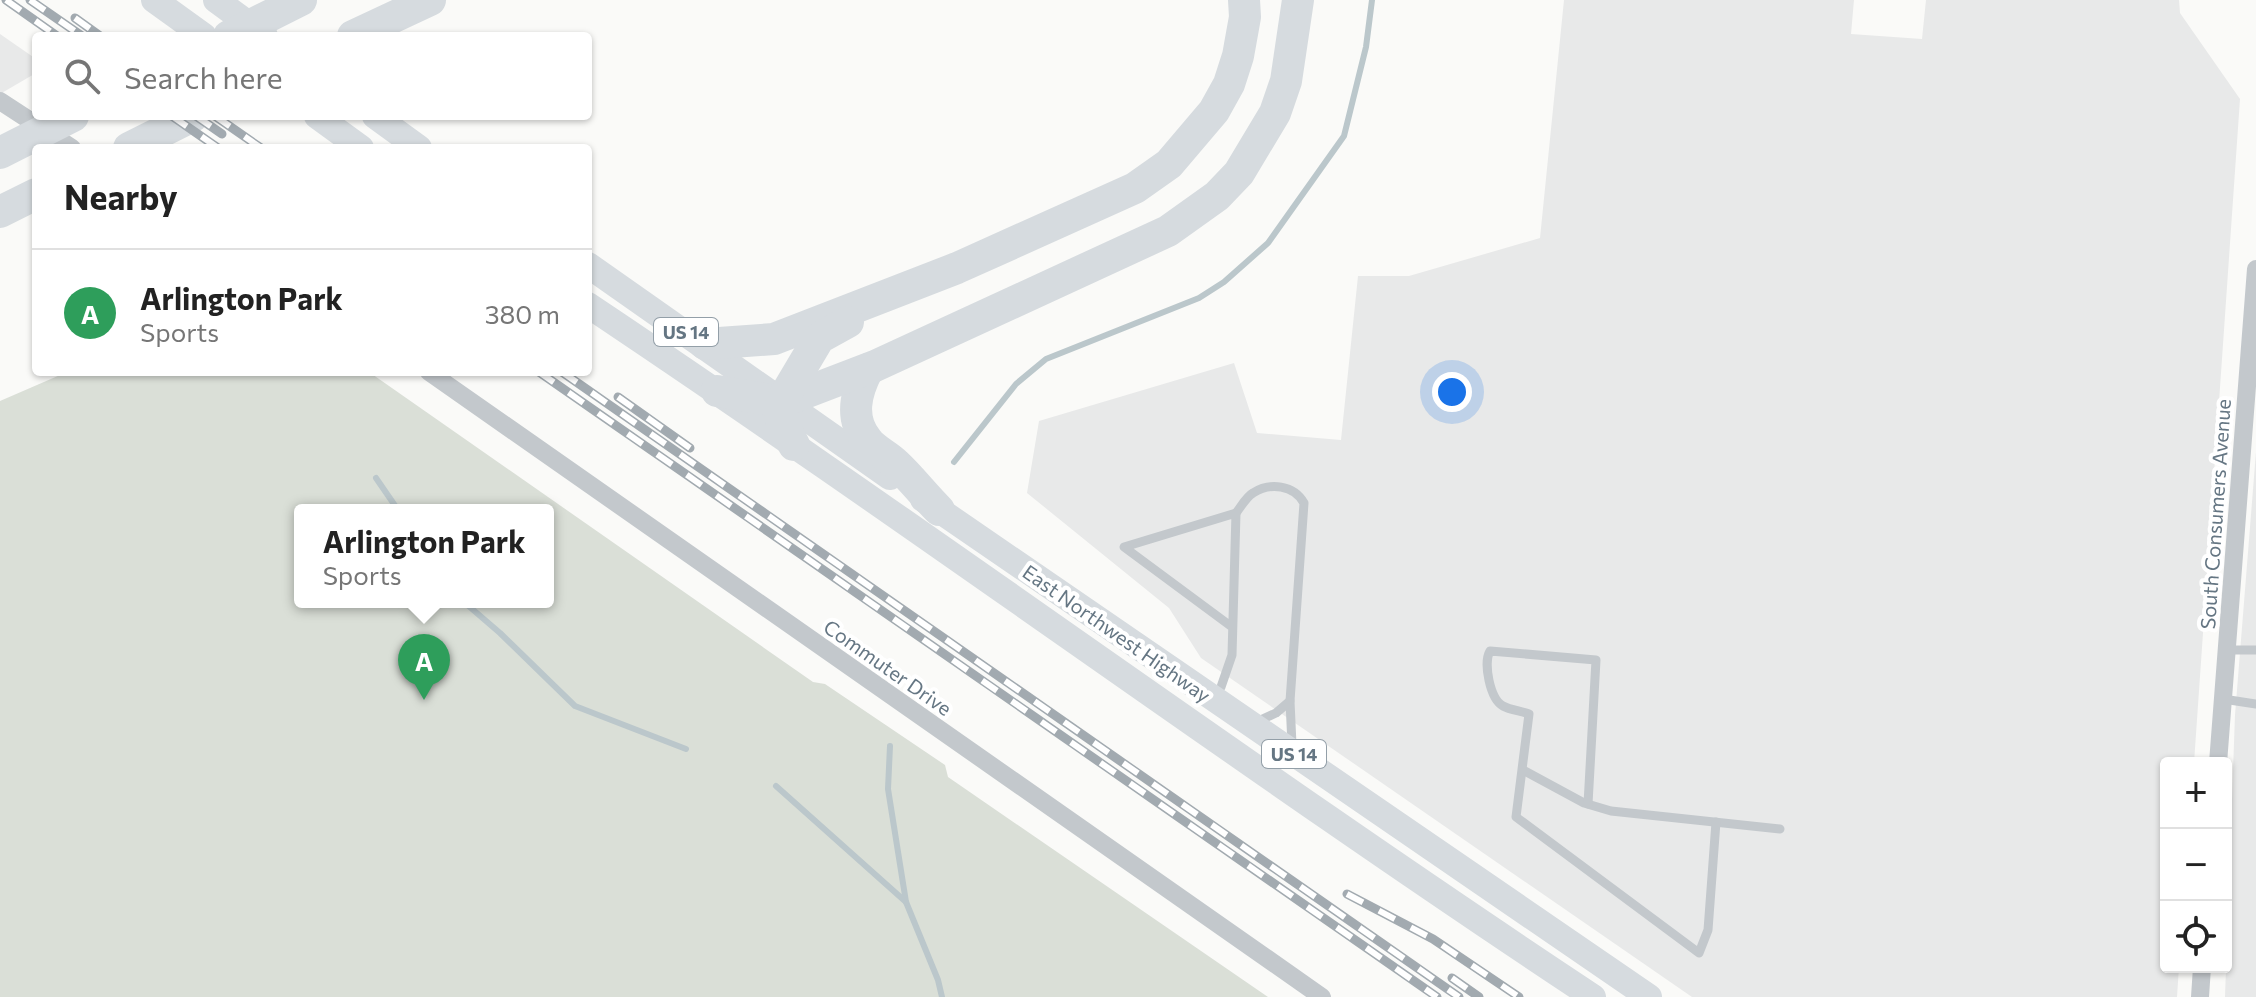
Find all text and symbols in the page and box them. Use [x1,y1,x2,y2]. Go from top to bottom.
search box [32,32,592,120]
icon: search [60,54,104,98]
text: Search here [124,58,283,95]
text: Nearby [64,175,178,217]
text: Arlington Park [140,279,343,316]
text: A [81,298,99,329]
text: 380 m [485,298,560,329]
text: Sports [140,316,219,347]
road number: US 14 [654,318,718,346]
your location [1432,372,1472,412]
street label: South Consumers Avenue [2195,398,2235,630]
popup [294,504,554,608]
text: Arlington Park [323,522,525,559]
text: Sports [323,559,402,590]
street label: East Northwest Highway [1018,559,1216,707]
street label: Commuter Drive [819,614,957,720]
pin: A [398,634,450,700]
road number: US 14 [1262,740,1326,768]
map controls [2160,757,2232,973]
button: + [2160,757,2232,829]
button: − [2160,829,2232,901]
button: locate [2160,901,2232,973]

